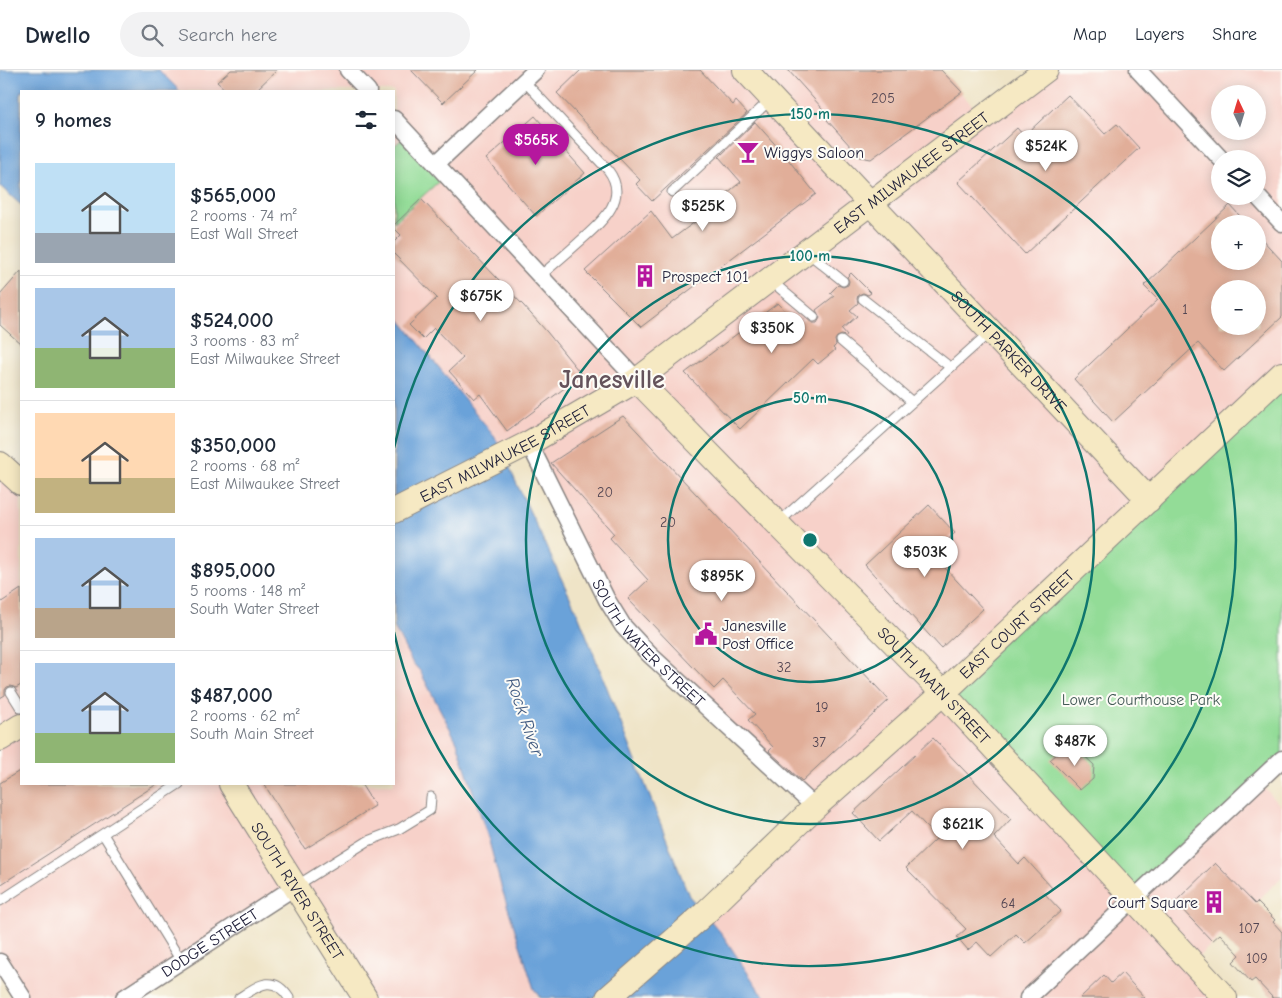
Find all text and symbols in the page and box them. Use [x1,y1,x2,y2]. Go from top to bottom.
search box [120,12,470,57]
text: Dwello [25,21,90,49]
icon: search [138,21,166,49]
text: Search here [178,24,277,46]
text: Map [1073,24,1107,45]
text: Layers [1135,24,1184,45]
text: Share [1212,24,1257,45]
north arrow [1211,85,1266,140]
map controls [1211,85,1266,335]
house number: 205 [871,90,895,107]
text: 150 m [790,105,830,123]
icon: filters [352,106,380,134]
text: 9 homes [35,108,111,132]
street label: EAST MILWAUKEE STREET [831,108,993,238]
pin: $565K [501,124,571,166]
pin: $524K [1011,129,1081,172]
text: $565K [514,131,558,149]
text: $524K [1025,137,1067,155]
bar icon: Wiggys Saloon [735,139,761,165]
place label: Wiggys Saloon [764,144,864,162]
button: layers [1211,150,1266,205]
icon: home [75,183,135,243]
text: $565,000 [190,183,276,207]
pin: $525K [668,190,738,232]
text: $525K [681,197,725,215]
text: 2 rooms · 74 m² [190,207,297,225]
button: + [1211,215,1266,270]
text: East Wall Street [190,225,298,243]
text: 100 m [790,247,830,265]
building icon: Prospect 101 [632,263,658,289]
place label: Prospect 101 [662,268,749,286]
pin: $675K [446,280,516,322]
button: − [1211,280,1266,335]
text: $675K [460,287,502,305]
street label: SOUTH PARKER DRIVE [947,287,1070,417]
house number: 1 [1182,301,1188,318]
icon: home [75,308,135,368]
text: $524,000 [190,308,274,332]
pin: $350K [737,312,807,354]
text: $350K [750,319,794,337]
text: 3 rooms · 83 m² [190,332,299,350]
text: East Milwaukee Street [190,350,340,368]
district label: Janesville [559,365,665,395]
text: 50 m [793,389,827,407]
street label: EAST MILWAUKEE STREET [417,401,594,506]
icon: home [75,433,135,493]
text: $350,000 [190,433,276,457]
text: 2 rooms · 68 m² [190,457,300,475]
text: East Milwaukee Street [190,475,340,493]
house number: 20 [597,484,613,501]
house number: 20 [660,514,676,531]
centre of rings [801,531,819,549]
pin: $503K [890,536,960,578]
text: $503K [903,543,947,561]
icon: home [75,558,135,618]
text: $895,000 [190,558,276,582]
pin: $895K [687,560,757,602]
street label: EAST COURT STREET [956,566,1079,683]
text: $895K [700,567,744,585]
street label: SOUTH WATER STREET [588,576,709,711]
text: 5 rooms · 148 m² [190,582,305,600]
text: South Water Street [190,600,319,618]
place label: Janesville Post Office [722,617,794,653]
public building icon: Janesville Post Office [693,621,719,647]
street label: SOUTH MAIN STREET [874,624,994,748]
house number: 32 [777,659,791,676]
water label: Rock River [501,675,548,760]
icon: home [75,683,135,743]
text: $487,000 [190,683,273,707]
park label: Lower Courthouse Park [1062,691,1220,709]
house number: 19 [816,699,828,716]
text: 2 rooms · 62 m² [190,707,300,725]
pin: $487K [1040,724,1110,767]
text: South Main Street [190,725,314,743]
text: $487K [1054,732,1096,750]
house number: 37 [812,734,826,751]
pin: $621K [928,808,998,850]
text: $621K [942,815,984,833]
street label: SOUTH RIVER STREET [247,819,347,964]
building icon: Court Square [1201,889,1227,915]
place label: Court Square [1108,894,1198,912]
house number: 64 [1001,895,1015,912]
street label: DODGE STREET [158,905,262,981]
house number: 107 [1239,920,1260,937]
house number: 109 [1246,950,1268,967]

